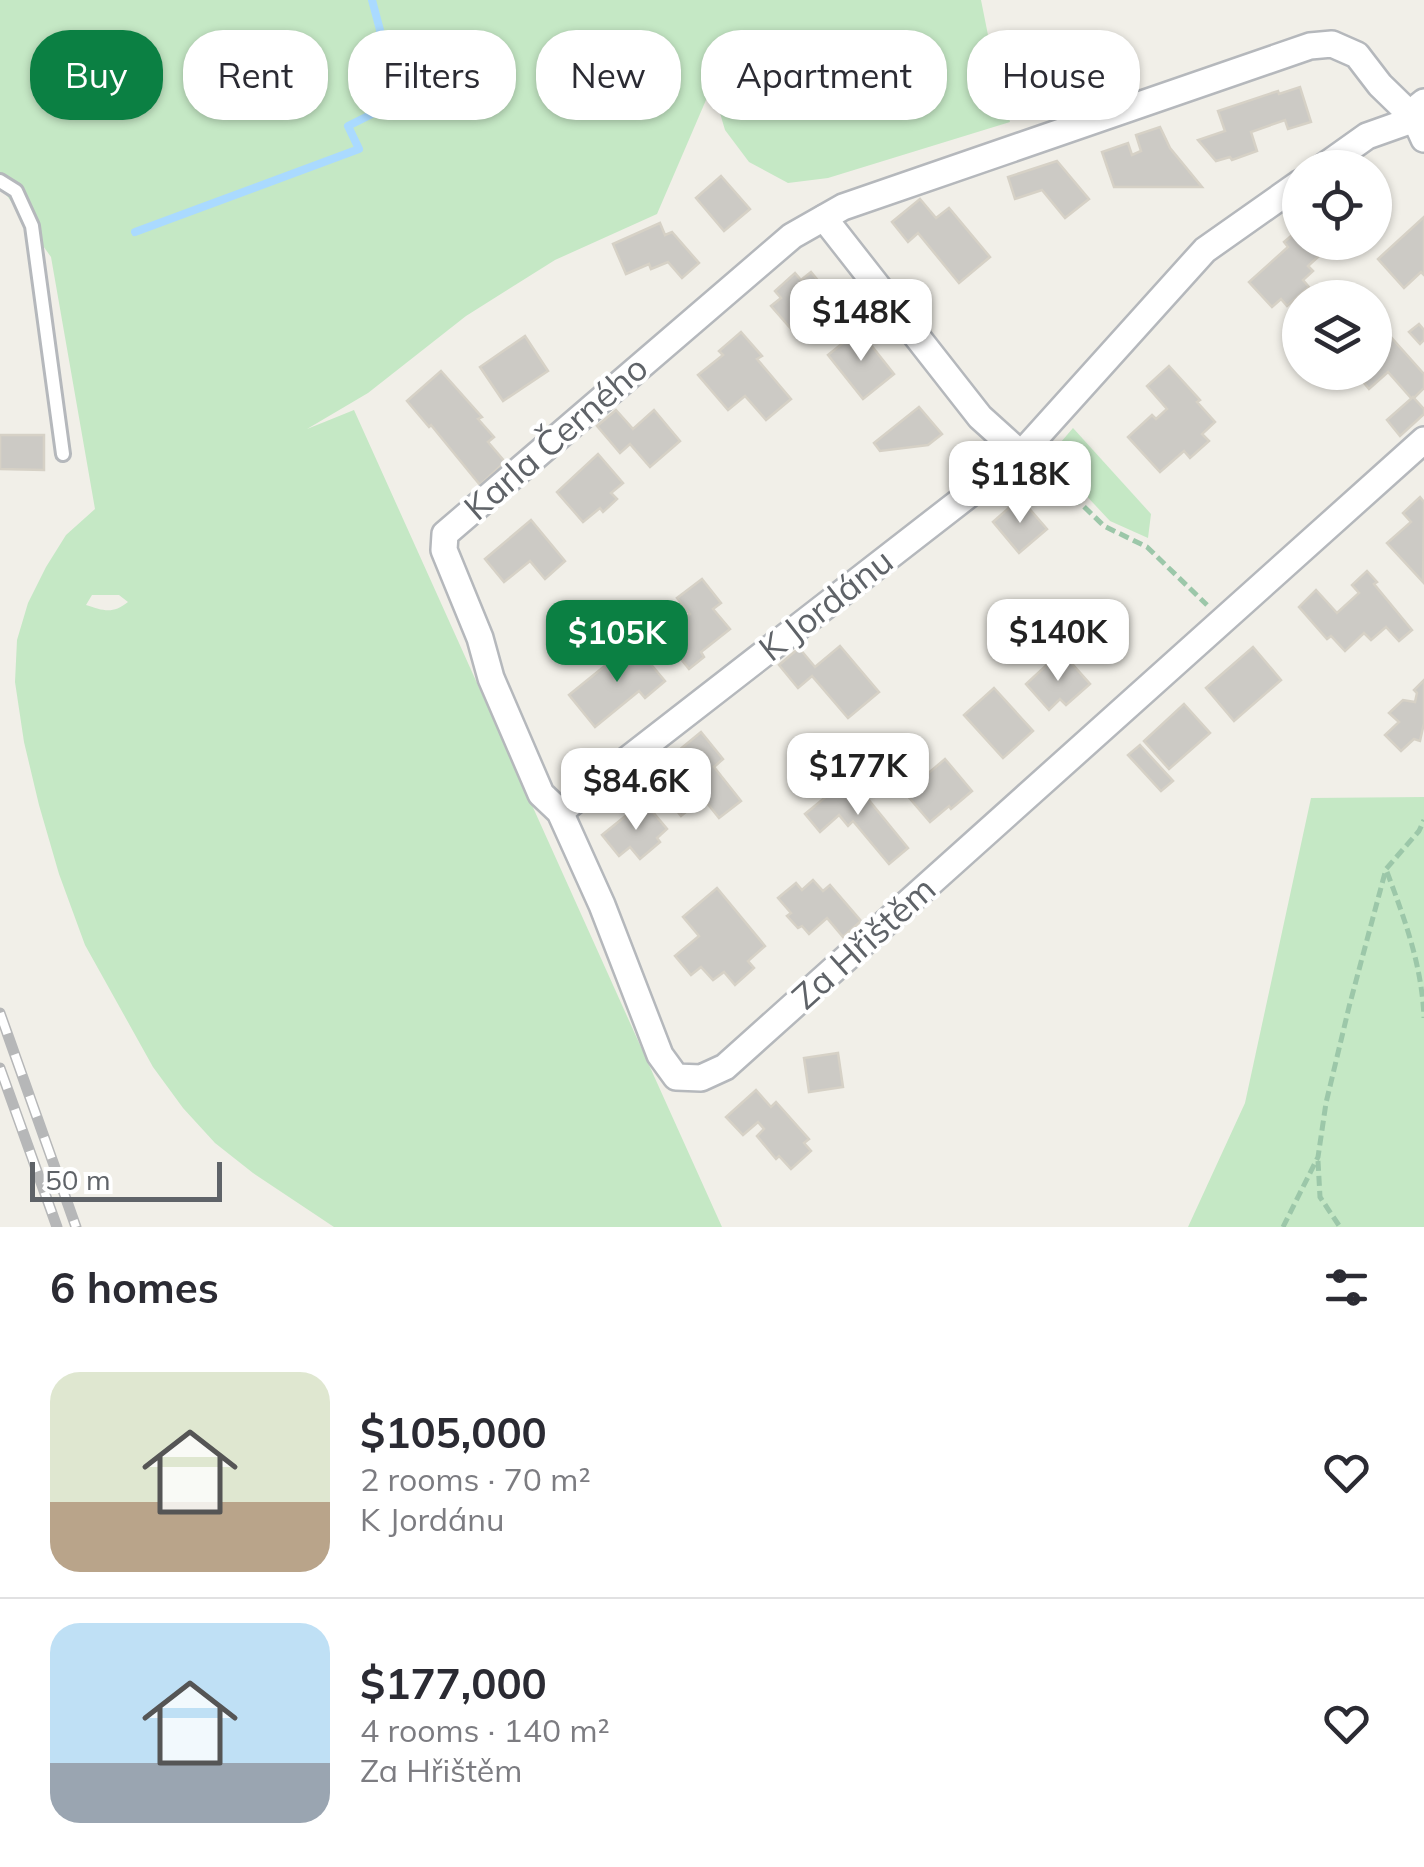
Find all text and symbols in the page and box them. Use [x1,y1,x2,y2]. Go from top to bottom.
chip: Buy [30,30,163,120]
chip: Rent [183,30,328,120]
chip: Filters [348,30,516,120]
chip: New [536,30,681,120]
chip: Apartment [701,30,947,120]
chip: House [967,30,1140,120]
map controls [1282,150,1392,390]
button: locate [1282,150,1392,260]
pin: $148K [791,279,931,364]
button: layers [1282,280,1392,390]
text: $148K [812,291,910,331]
street label: Karla Černého [455,346,656,529]
pin: $118K [950,441,1090,526]
text: $118K [971,453,1069,493]
street label: K Jordánu [750,538,901,670]
pin: $140K [988,599,1128,684]
pin: $105K [547,600,687,685]
text: $140K [1009,611,1107,651]
text: $105K [568,612,666,652]
pin: $177K [788,733,928,818]
text: $177K [809,745,907,785]
pin: $84.6K [555,748,717,833]
text: $84.6K [583,760,689,800]
street label: Za Hřištěm [783,867,944,1018]
scale bar [30,1157,222,1202]
text: 50 m [45,1162,111,1197]
icon: filters [1319,1260,1374,1315]
text: 6 homes [50,1261,219,1314]
text: $105,000 [360,1406,547,1459]
icon: home [130,1412,250,1532]
icon: heart [1319,1445,1374,1500]
text: 2 rooms · 70 m² [360,1459,591,1499]
text: K Jordánu [360,1499,504,1539]
text: $177,000 [360,1657,547,1710]
icon: home [130,1663,250,1783]
icon: heart [1319,1696,1374,1751]
text: 4 rooms · 140 m² [360,1710,610,1750]
text: Za Hřištěm [360,1750,522,1790]

